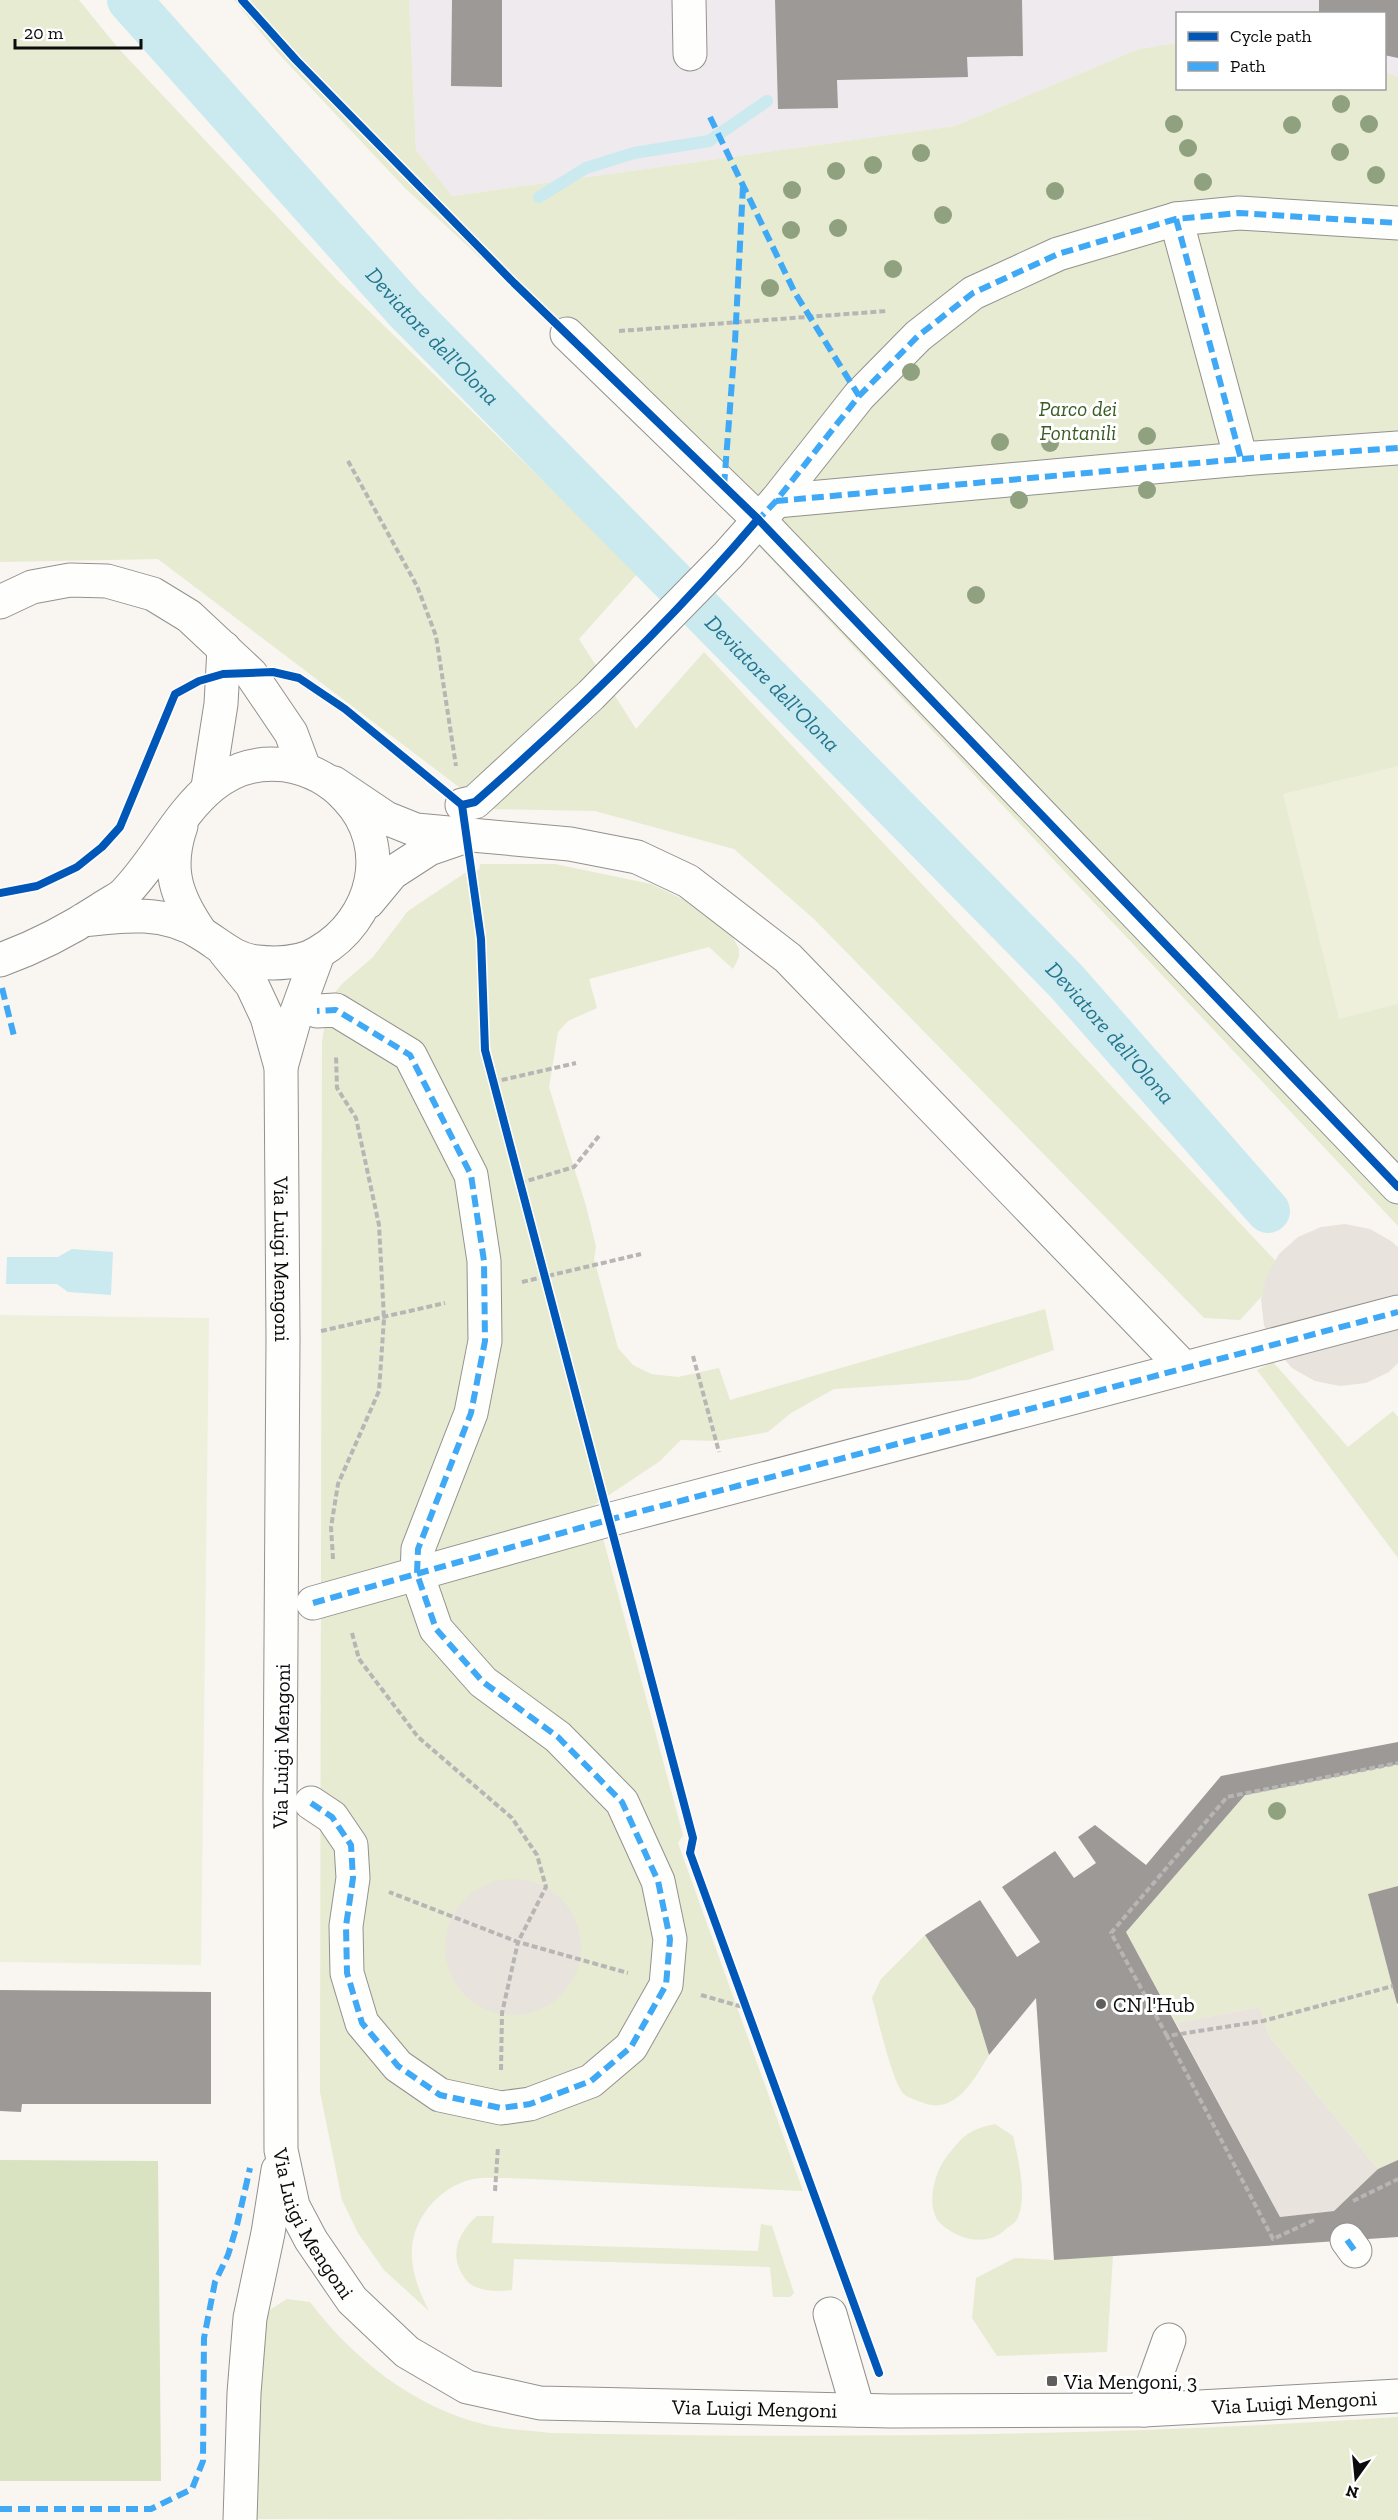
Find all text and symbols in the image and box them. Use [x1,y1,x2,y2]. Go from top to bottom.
scale bar [15,12,141,50]
legend [1176,12,1386,90]
text: 20 m [24,22,64,44]
text: Cycle path [1230,25,1312,47]
text: Path [1230,55,1266,77]
water label: Deviatore dell'Olona [360,261,505,411]
park label: Parco dei Fontanili [1039,396,1117,445]
water label: Deviatore dell'Olona [700,609,846,757]
water label: Deviatore dell'Olona [1041,955,1181,1109]
street label: Via Luigi Mengoni [269,1175,296,1342]
street label: Via Luigi Mengoni [267,1663,295,1830]
place label: CN l'Hub [1113,1992,1195,2017]
marker: CN l'Hub [1094,1997,1108,2011]
street label: Via Luigi Mengoni [268,2145,360,2303]
place label: Via Mengoni, 3 [1063,2369,1197,2394]
marker: Via Mengoni, 3 [1045,2374,1059,2388]
street label: Via Luigi Mengoni [1210,2385,1378,2419]
street label: Via Luigi Mengoni [671,2393,838,2422]
north arrow [1326,2448,1386,2508]
text: N [1344,2481,1361,2503]

